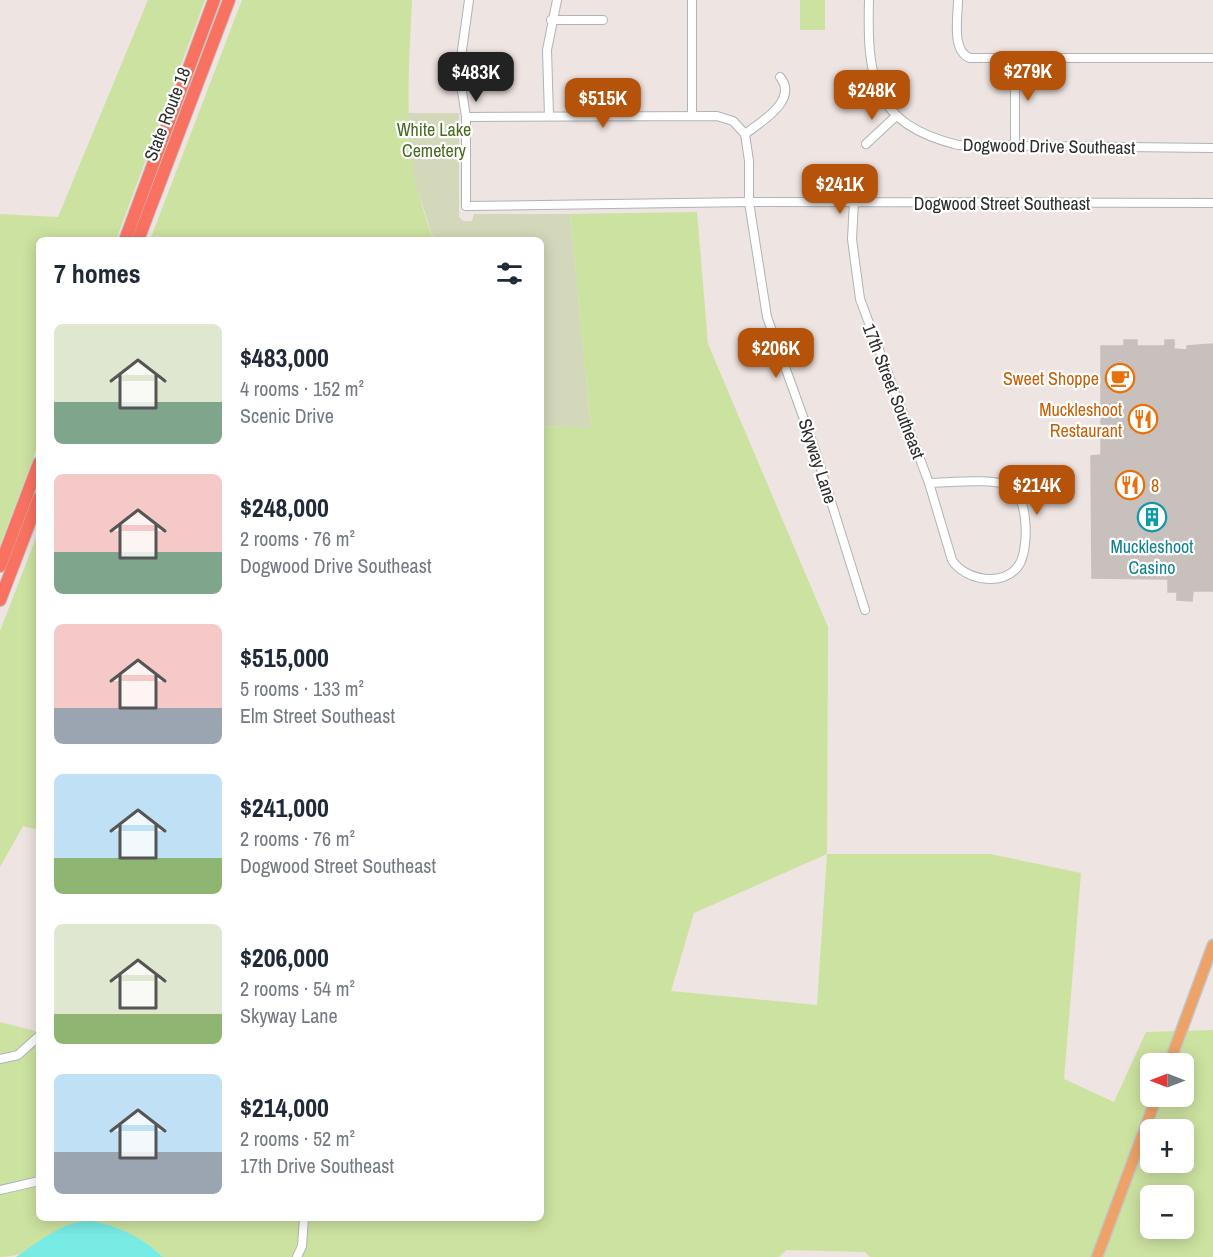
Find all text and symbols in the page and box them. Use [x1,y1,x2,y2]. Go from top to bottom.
pin: $279K [986,51,1070,102]
pin: $483K [434,52,518,103]
text: $279K [1004,57,1052,84]
text: $483K [452,58,500,85]
street label: State Route 18 [138,64,196,164]
pin: $248K [830,70,914,121]
text: $248K [848,76,896,103]
pin: $515K [561,78,645,129]
text: $515K [579,84,627,111]
park label: White Lake Cemetery [397,117,471,163]
street label: Dogwood Drive Southeast [963,132,1135,160]
pin: $241K [798,164,882,215]
text: $241K [816,170,864,197]
street label: Dogwood Street Southeast [914,191,1090,216]
text: 7 homes [54,256,141,291]
icon: filters [493,257,526,290]
street label: 17th Street Southeast [857,320,931,462]
pin: $206K [734,328,818,379]
text: $206K [752,334,800,361]
text: $483,000 [240,340,329,375]
icon: home [102,348,174,420]
cafe icon: Sweet Shoppe [1104,362,1136,394]
place label: Sweet Shoppe [1003,366,1099,391]
text: 4 rooms · 152 m² [240,375,364,402]
place label: Muckleshoot Restaurant [1039,397,1122,443]
text: Scenic Drive [240,402,334,429]
restaurant icon: Muckleshoot Restaurant [1127,403,1159,435]
street label: Skyway Lane [793,415,843,507]
pin: $214K [995,465,1079,516]
restaurant icon: 8 [1114,469,1146,501]
text: $214K [1013,471,1061,498]
place label: 8 [1151,473,1159,498]
text: $248,000 [240,490,329,525]
icon: home [102,498,174,570]
building icon: Muckleshoot Casino [1136,501,1168,533]
text: 2 rooms · 76 m² [240,525,355,552]
place label: Muckleshoot Casino [1111,534,1193,580]
text: Dogwood Drive Southeast [240,552,431,579]
text: $515,000 [240,640,329,675]
icon: home [102,648,174,720]
text: 5 rooms · 133 m² [240,675,364,702]
text: Elm Street Southeast [240,702,395,729]
text: $241,000 [240,790,329,825]
icon: home [102,798,174,870]
text: 2 rooms · 76 m² [240,825,355,852]
text: Dogwood Street Southeast [240,852,436,879]
text: $206,000 [240,940,329,975]
icon: home [102,948,174,1020]
text: 2 rooms · 54 m² [240,975,355,1002]
text: Skyway Lane [240,1002,338,1029]
north arrow [1140,1053,1194,1107]
map controls [1140,1053,1194,1239]
text: $214,000 [240,1090,329,1125]
icon: home [102,1098,174,1170]
button: + [1140,1119,1194,1173]
text: 2 rooms · 52 m² [240,1125,355,1152]
text: 17th Drive Southeast [240,1152,394,1179]
button: − [1140,1185,1194,1239]

